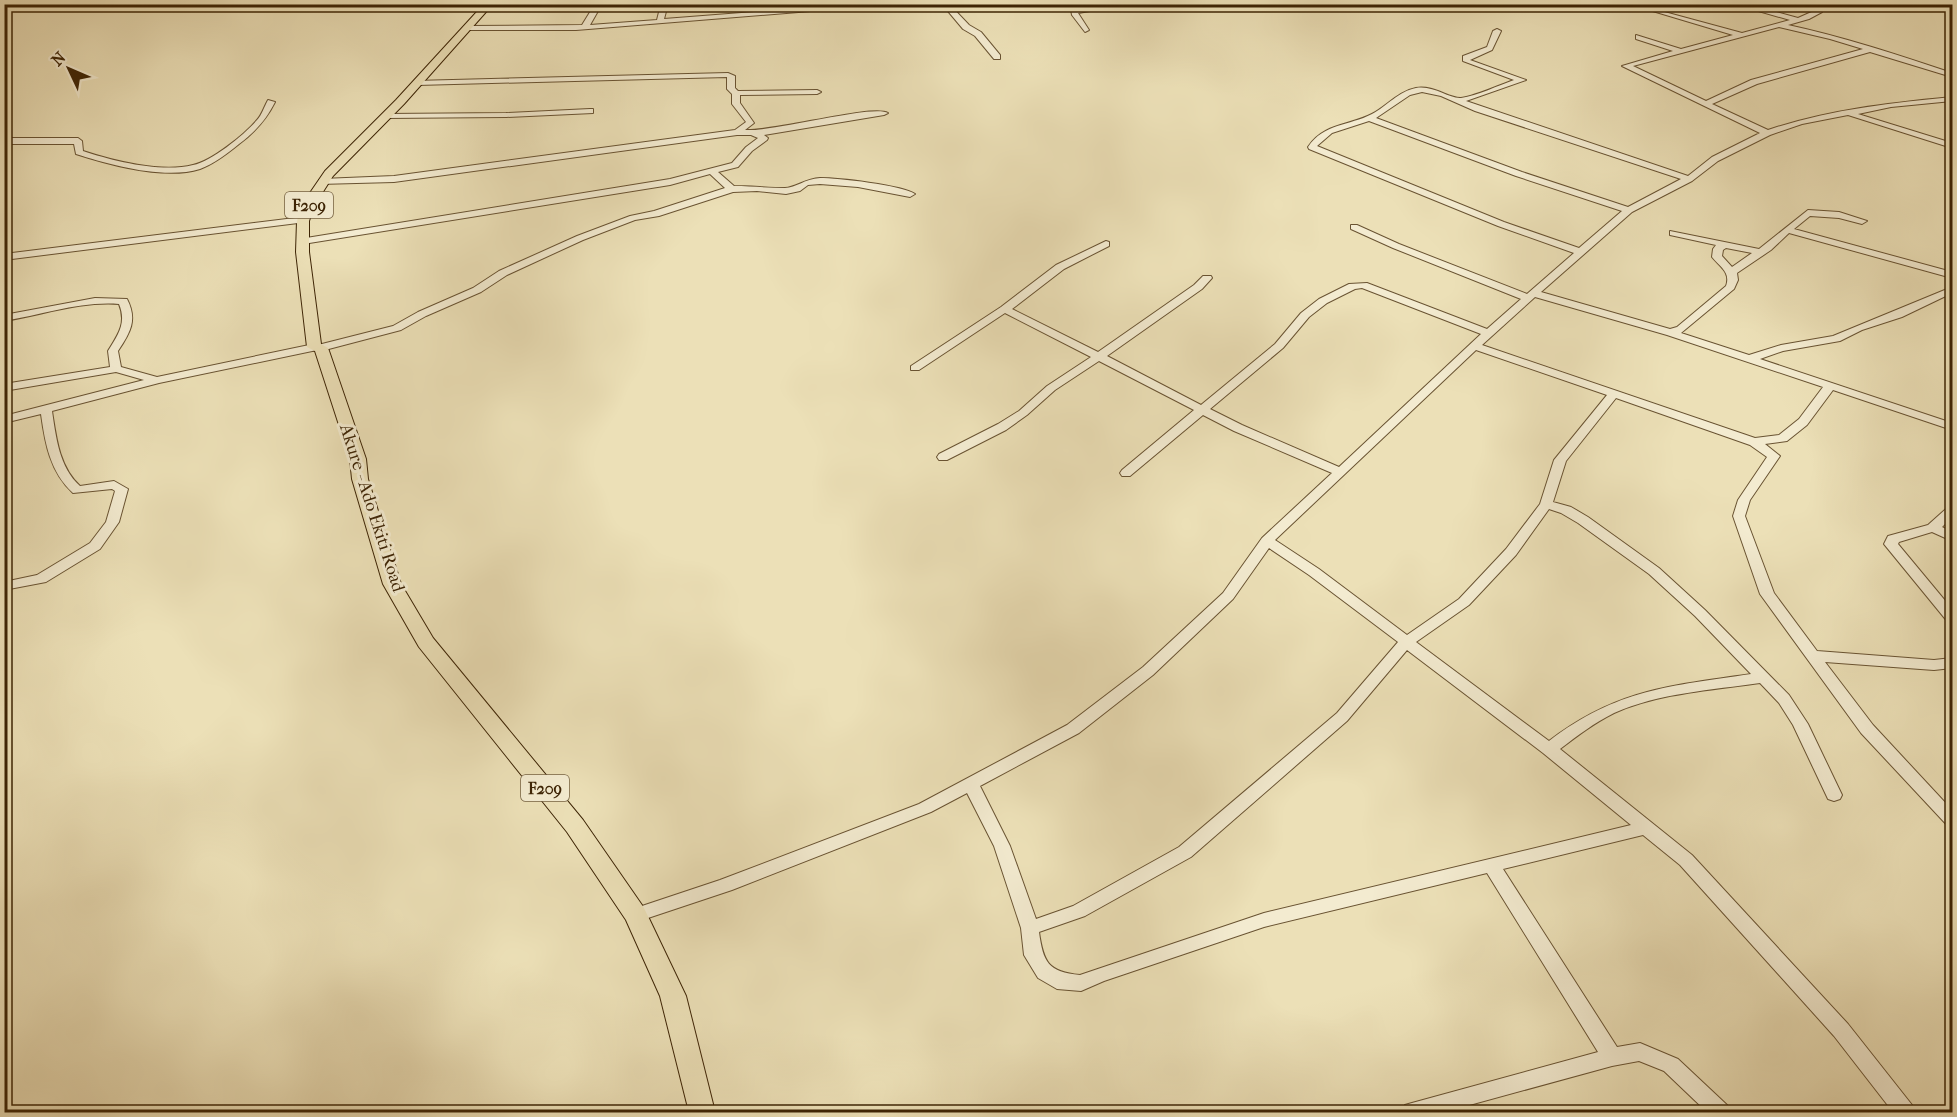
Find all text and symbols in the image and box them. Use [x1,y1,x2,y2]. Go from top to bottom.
north arrow [39,39,99,99]
text: N [48,47,70,70]
road number: F209 [285,192,333,218]
street label: Akure - Ado Ekiti Road [335,420,409,595]
road number: F209 [521,775,569,801]

